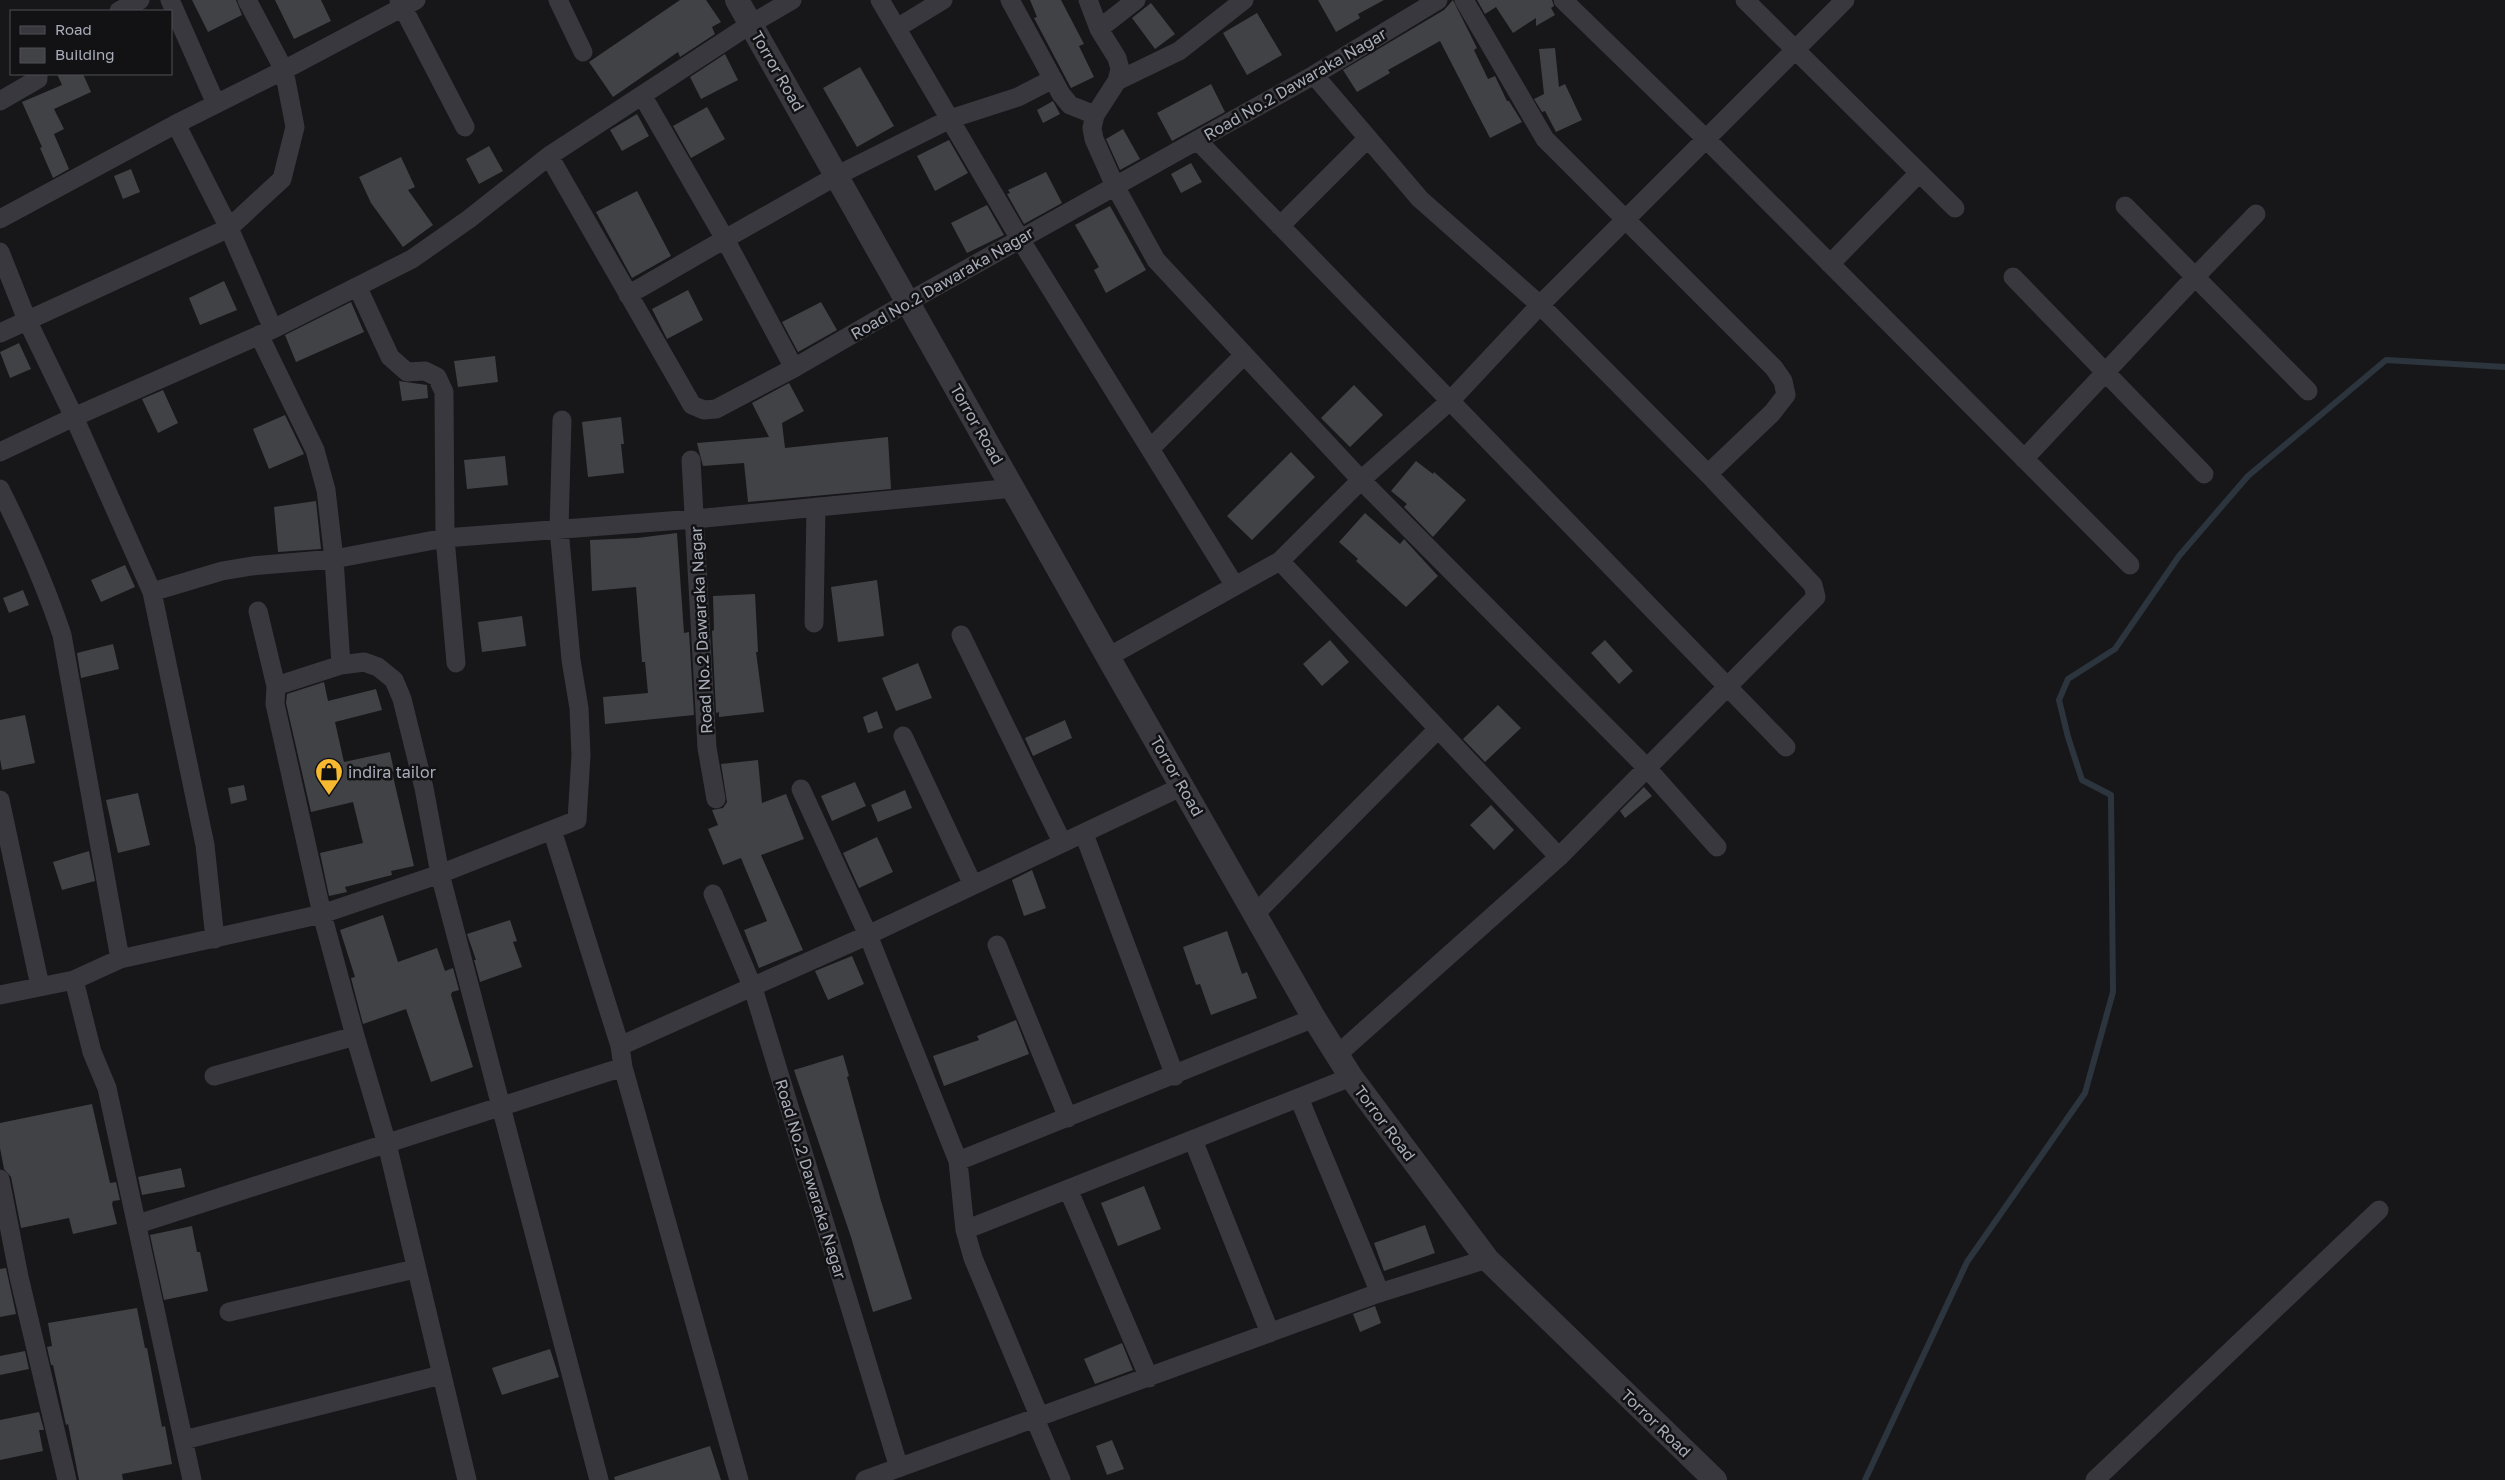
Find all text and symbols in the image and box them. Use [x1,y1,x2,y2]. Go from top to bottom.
legend [10,10,172,75]
text: Road [55,20,92,38]
street label: Road No.2 Dawaraka Nagar [1200,23,1390,145]
street label: Torror Road [747,27,809,115]
text: Building [55,45,115,63]
street label: Road No.2 Dawaraka Nagar [847,222,1037,344]
street label: Torror Road [946,380,1008,468]
street label: Road No.2 Dawaraka Nagar [686,526,716,734]
street label: Torror Road [1146,732,1208,820]
shop icon: indira tailor [314,757,344,796]
place label: indira tailor [348,762,436,782]
street label: Road No.2 Dawaraka Nagar [771,1077,851,1281]
street label: Torror Road [1350,1081,1420,1165]
street label: Torror Road [1617,1385,1695,1461]

